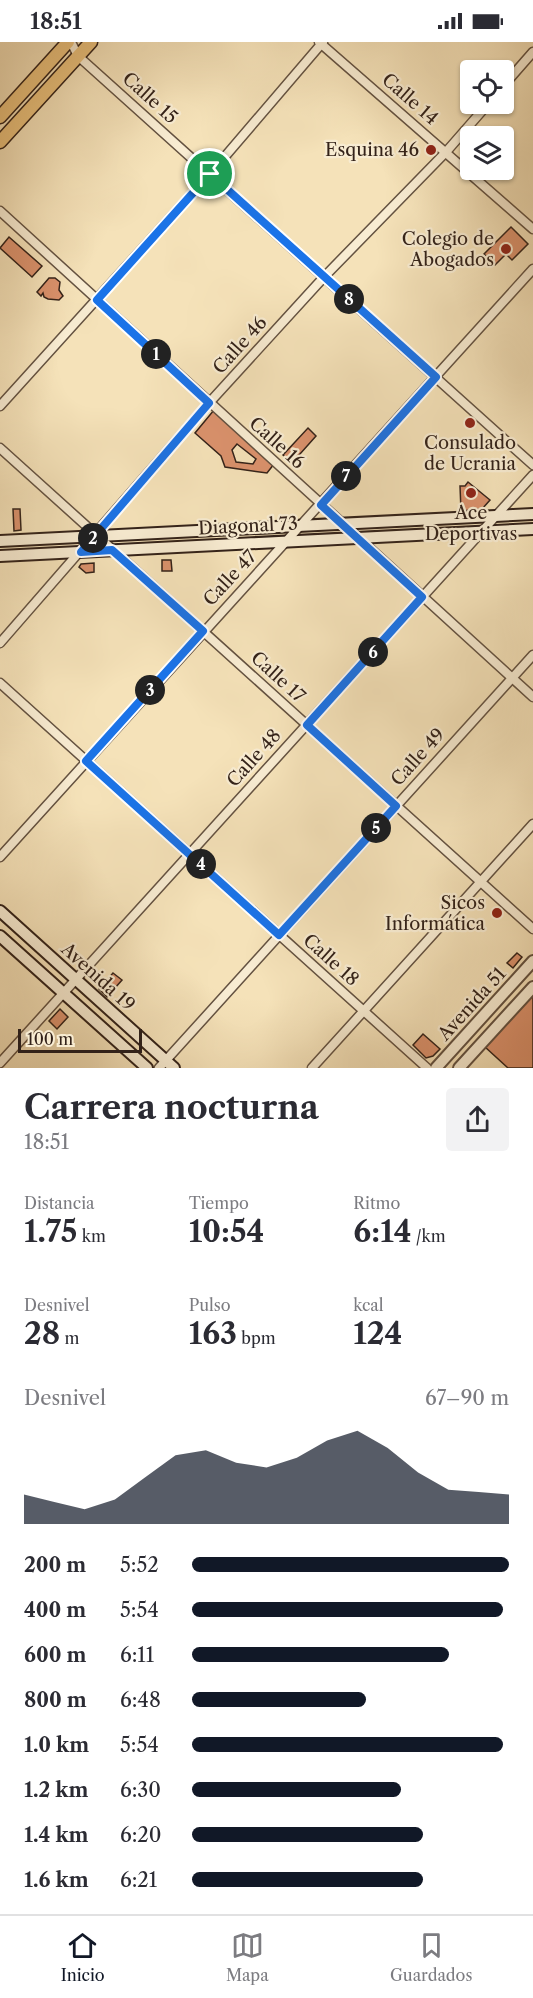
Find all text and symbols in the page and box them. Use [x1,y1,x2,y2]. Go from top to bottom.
text: 18:51 [30,8,82,35]
map controls [460,60,514,180]
button: locate [460,60,514,114]
street label: Calle 15 [118,68,182,128]
street label: Calle 14 [378,69,442,129]
button: layers [460,126,514,180]
place label: Esquina 46 [325,139,419,161]
marker: Esquina 46 [424,143,438,157]
pin [184,148,235,199]
icon: arrive [193,157,226,190]
place label: Colegio de Abogados [402,228,494,271]
marker: Colegio de Abogados [499,242,513,256]
pin: 8 [334,284,364,314]
text: 8 [344,289,354,309]
street label: Calle 46 [208,312,272,378]
pin: 1 [141,339,171,369]
text: 1 [152,344,160,364]
street label: Calle 16 [245,412,309,474]
marker: Consulado de Ucrania [463,416,477,430]
place label: Consulado de Ucrania [424,432,516,475]
pin: 7 [331,461,361,491]
text: 7 [342,466,350,486]
marker: Ace Deportivas [464,486,478,500]
place label: Ace Deportivas [425,502,517,545]
street label: Diagonal 73 [198,512,298,540]
pin: 2 [78,523,108,553]
text: 2 [88,528,98,548]
street label: Calle 47 [199,545,261,610]
pin: 6 [358,637,388,667]
text: 6 [368,642,378,662]
street label: Calle 17 [246,647,310,707]
pin: 3 [135,675,165,705]
text: 3 [145,680,155,700]
street label: Calle 49 [386,724,450,790]
street label: Calle 48 [222,725,286,791]
pin: 5 [361,813,391,843]
text: 5 [372,818,380,838]
pin: 4 [186,849,216,879]
text: 4 [196,854,206,874]
place label: Sicos Informática [385,892,485,935]
marker: Sicos Informática [490,906,504,920]
street label: Calle 18 [299,929,363,991]
street label: Avenida 19 [56,938,139,1016]
street label: Avenida 51 [433,963,511,1046]
scale bar [18,1026,142,1054]
text: 100 m [27,1029,73,1049]
text: Carrera nocturna [24,1087,319,1128]
button: share [446,1088,509,1151]
text: 18:51 [24,1130,69,1154]
text: Distancia [24,1193,95,1213]
text: Tiempo [189,1193,249,1213]
text: Ritmo [353,1193,400,1213]
text: 1.75 [24,1213,77,1250]
text: 10:54 [189,1213,264,1250]
text: 6:14 [353,1213,411,1250]
text: km [77,1226,106,1246]
text: /km [411,1226,446,1246]
text: Desnivel [24,1295,90,1315]
text: Pulso [189,1295,231,1315]
text: kcal [353,1295,384,1315]
text: 28 [24,1315,60,1352]
text: 163 [189,1315,237,1352]
text: 124 [353,1315,402,1352]
text: m [60,1328,79,1348]
text: bpm [237,1328,276,1348]
text: Desnivel [24,1386,106,1410]
text: 67–90 m [425,1386,509,1410]
text: 200 m [24,1553,86,1577]
text: 5:52 [120,1553,159,1577]
text: 400 m [24,1598,86,1622]
text: 5:54 [120,1598,159,1622]
text: 600 m [24,1643,86,1667]
text: 6:11 [120,1643,154,1667]
text: 800 m [24,1688,87,1712]
text: 6:48 [120,1688,161,1712]
text: 1.0 km [24,1733,89,1757]
text: 5:54 [120,1733,159,1757]
text: 1.2 km [24,1778,88,1802]
text: 6:30 [120,1778,161,1802]
text: 1.4 km [24,1823,89,1847]
text: 6:20 [120,1823,162,1847]
text: 1.6 km [24,1868,89,1892]
text: 6:21 [120,1868,157,1892]
tab: Inicio [61,1929,105,1985]
tab: Mapa [226,1929,269,1985]
tab: Guardados [390,1929,472,1985]

